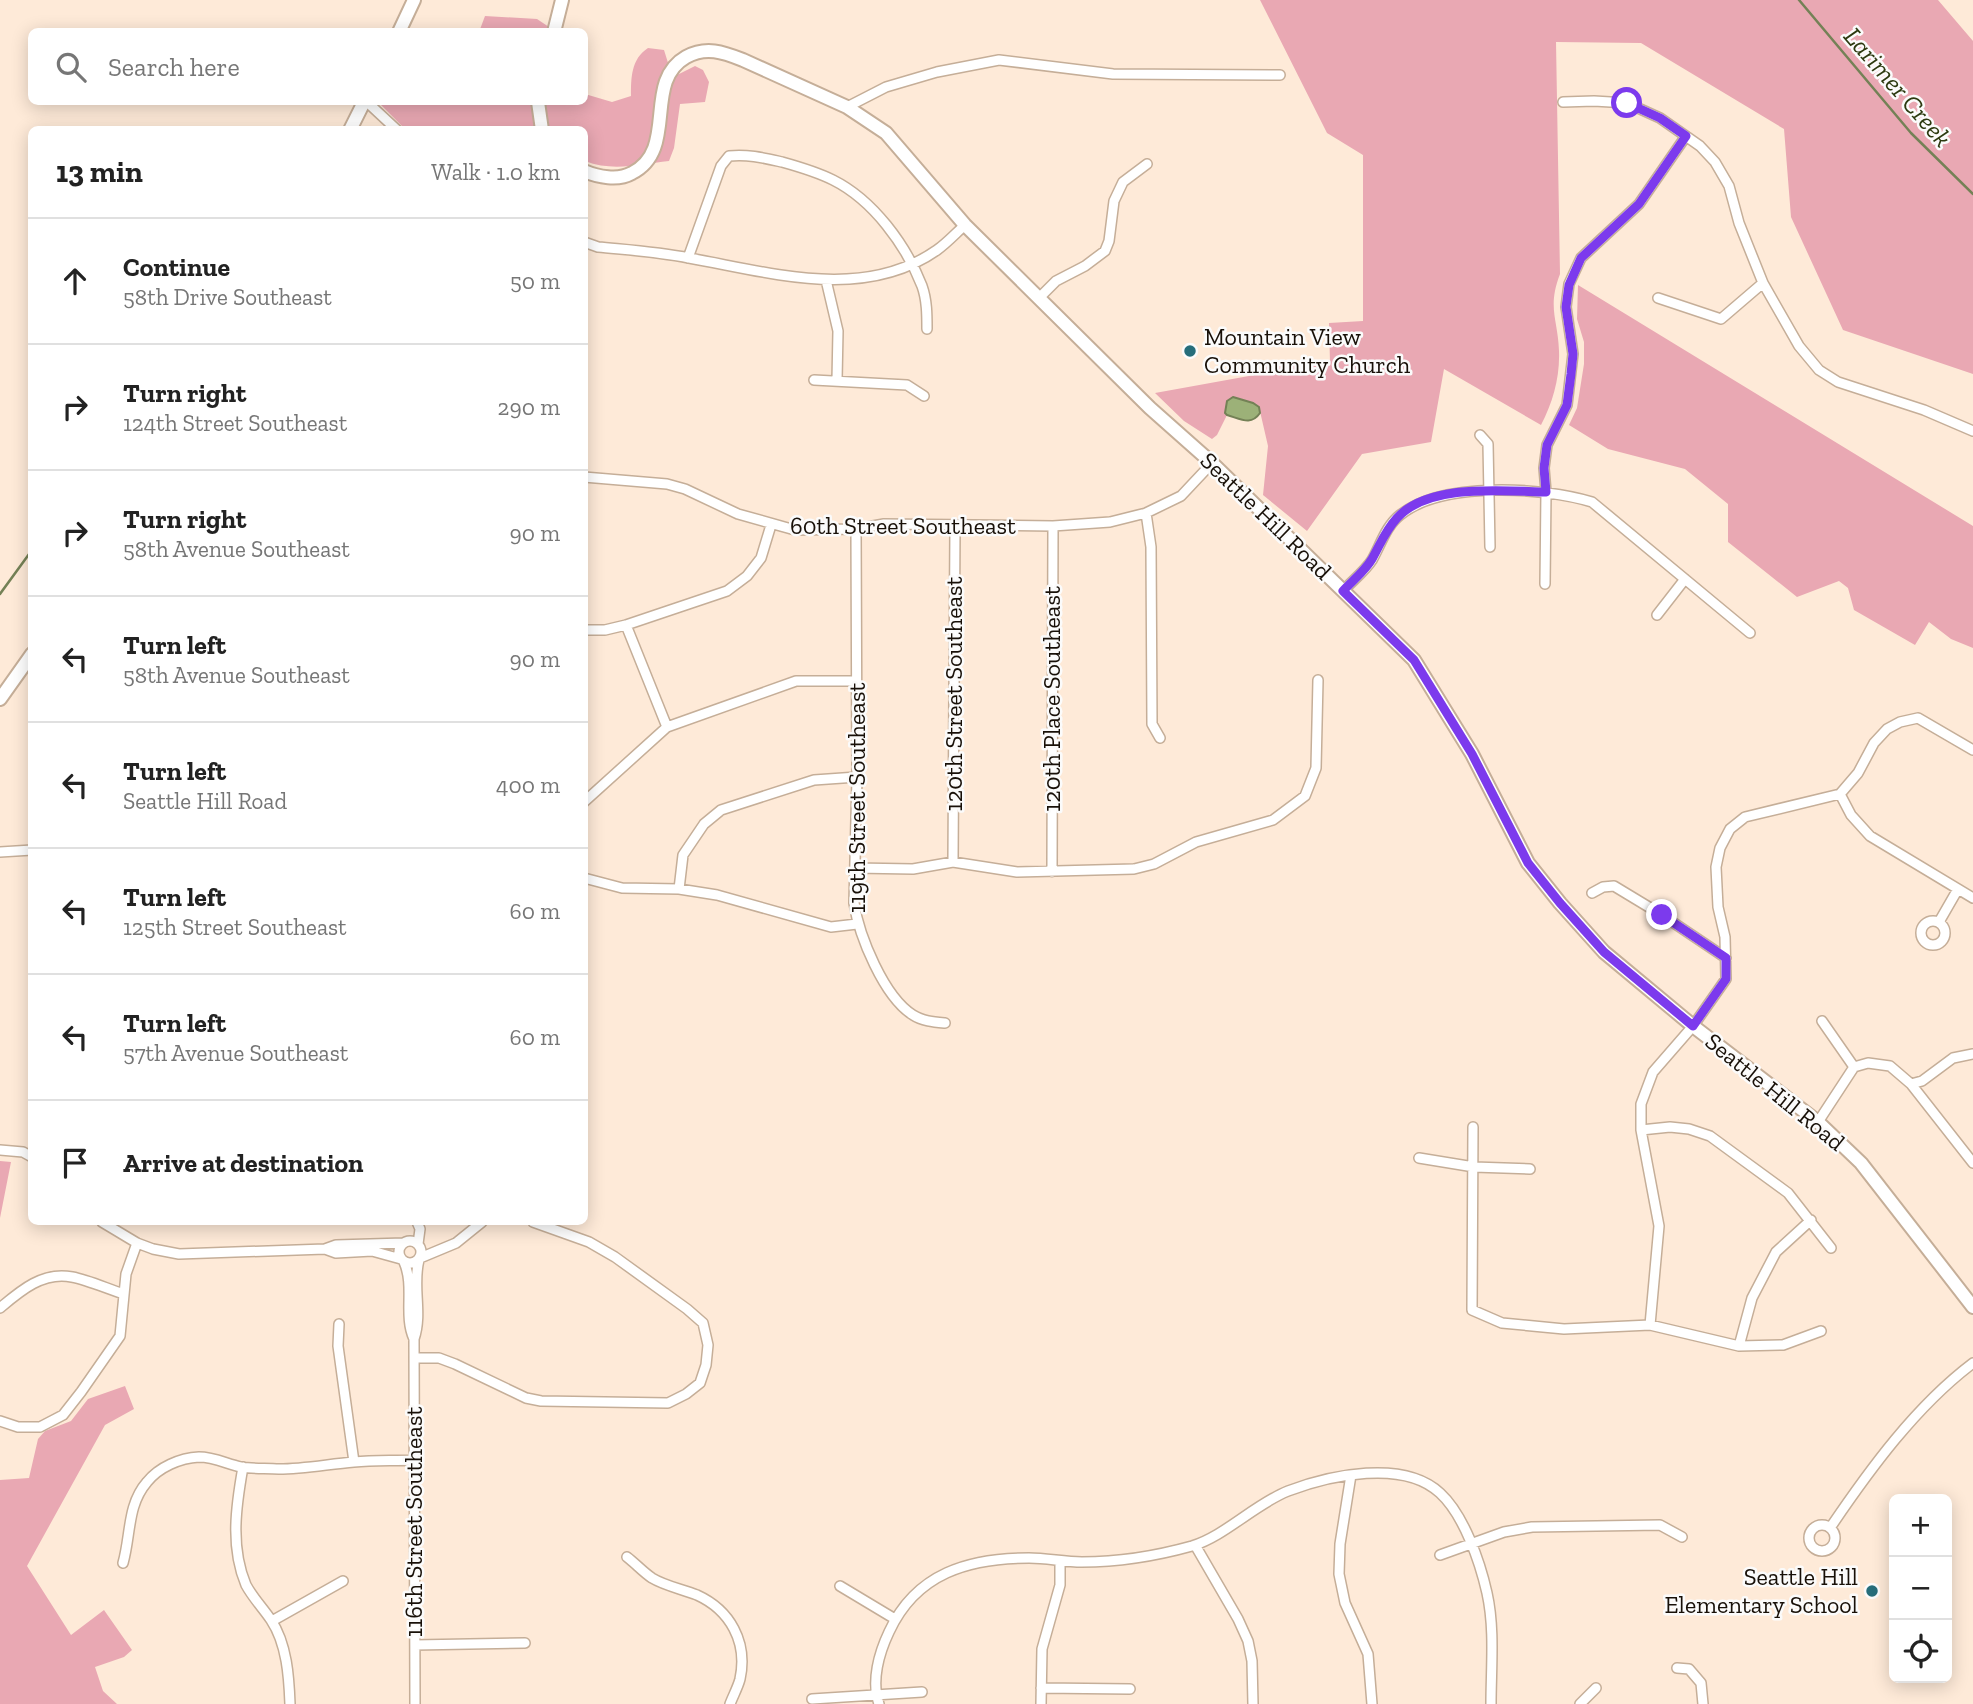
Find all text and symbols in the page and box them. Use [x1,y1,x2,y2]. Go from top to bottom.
water label: Larimer Creek [1837,21,1959,153]
search box [28,28,588,105]
icon: search [52,48,90,86]
text: Search here [108,51,240,83]
route start [1611,87,1642,118]
text: 13 min [56,154,143,190]
text: Walk · 1.0 km [431,158,560,186]
text: Continue [123,251,230,283]
icon: ahead [56,262,94,300]
text: 50 m [510,267,560,295]
text: 58th Drive Southeast [123,283,332,311]
place label: Mountain View Community Church [1204,322,1411,379]
marker: Mountain View Community Church [1182,343,1198,359]
text: Turn right [123,377,246,409]
icon: right [56,388,94,426]
text: 290 m [498,393,560,421]
text: 124th Street Southeast [123,409,347,437]
street label: Seattle Hill Road [1195,446,1338,586]
text: Turn right [123,503,246,535]
street label: 60th Street Southeast [790,511,1016,540]
icon: right [56,514,94,552]
text: 90 m [509,519,560,547]
text: 58th Avenue Southeast [123,535,350,563]
street label: 120th Street Southeast [939,576,968,811]
street label: 120th Place Southeast [1037,586,1066,812]
text: Turn left [123,629,226,661]
icon: left [56,640,94,678]
text: 90 m [509,645,560,673]
text: 58th Avenue Southeast [123,661,350,689]
street label: 119th Street Southeast [842,683,871,913]
text: Turn left [123,755,226,787]
icon: left [56,766,94,804]
text: 400 m [496,771,560,799]
text: Seattle Hill Road [123,787,287,815]
text: Turn left [123,881,226,913]
icon: left [56,892,94,930]
text: 60 m [509,897,560,925]
route end [1646,899,1677,930]
text: 125th Street Southeast [123,913,347,941]
text: Turn left [123,1007,226,1039]
icon: left [56,1018,94,1056]
text: 60 m [509,1023,560,1051]
street label: Seattle Hill Road [1700,1026,1851,1157]
text: 57th Avenue Southeast [123,1039,348,1067]
icon: arrive [56,1144,94,1182]
text: Arrive at destination [123,1147,363,1179]
street label: 116th Street Southeast [399,1407,428,1637]
map controls [1889,1494,1952,1683]
button: + [1889,1494,1952,1557]
button: − [1889,1557,1952,1620]
place label: Seattle Hill Elementary School [1664,1562,1858,1619]
marker: Seattle Hill Elementary School [1864,1583,1880,1599]
button: locate [1889,1620,1952,1683]

